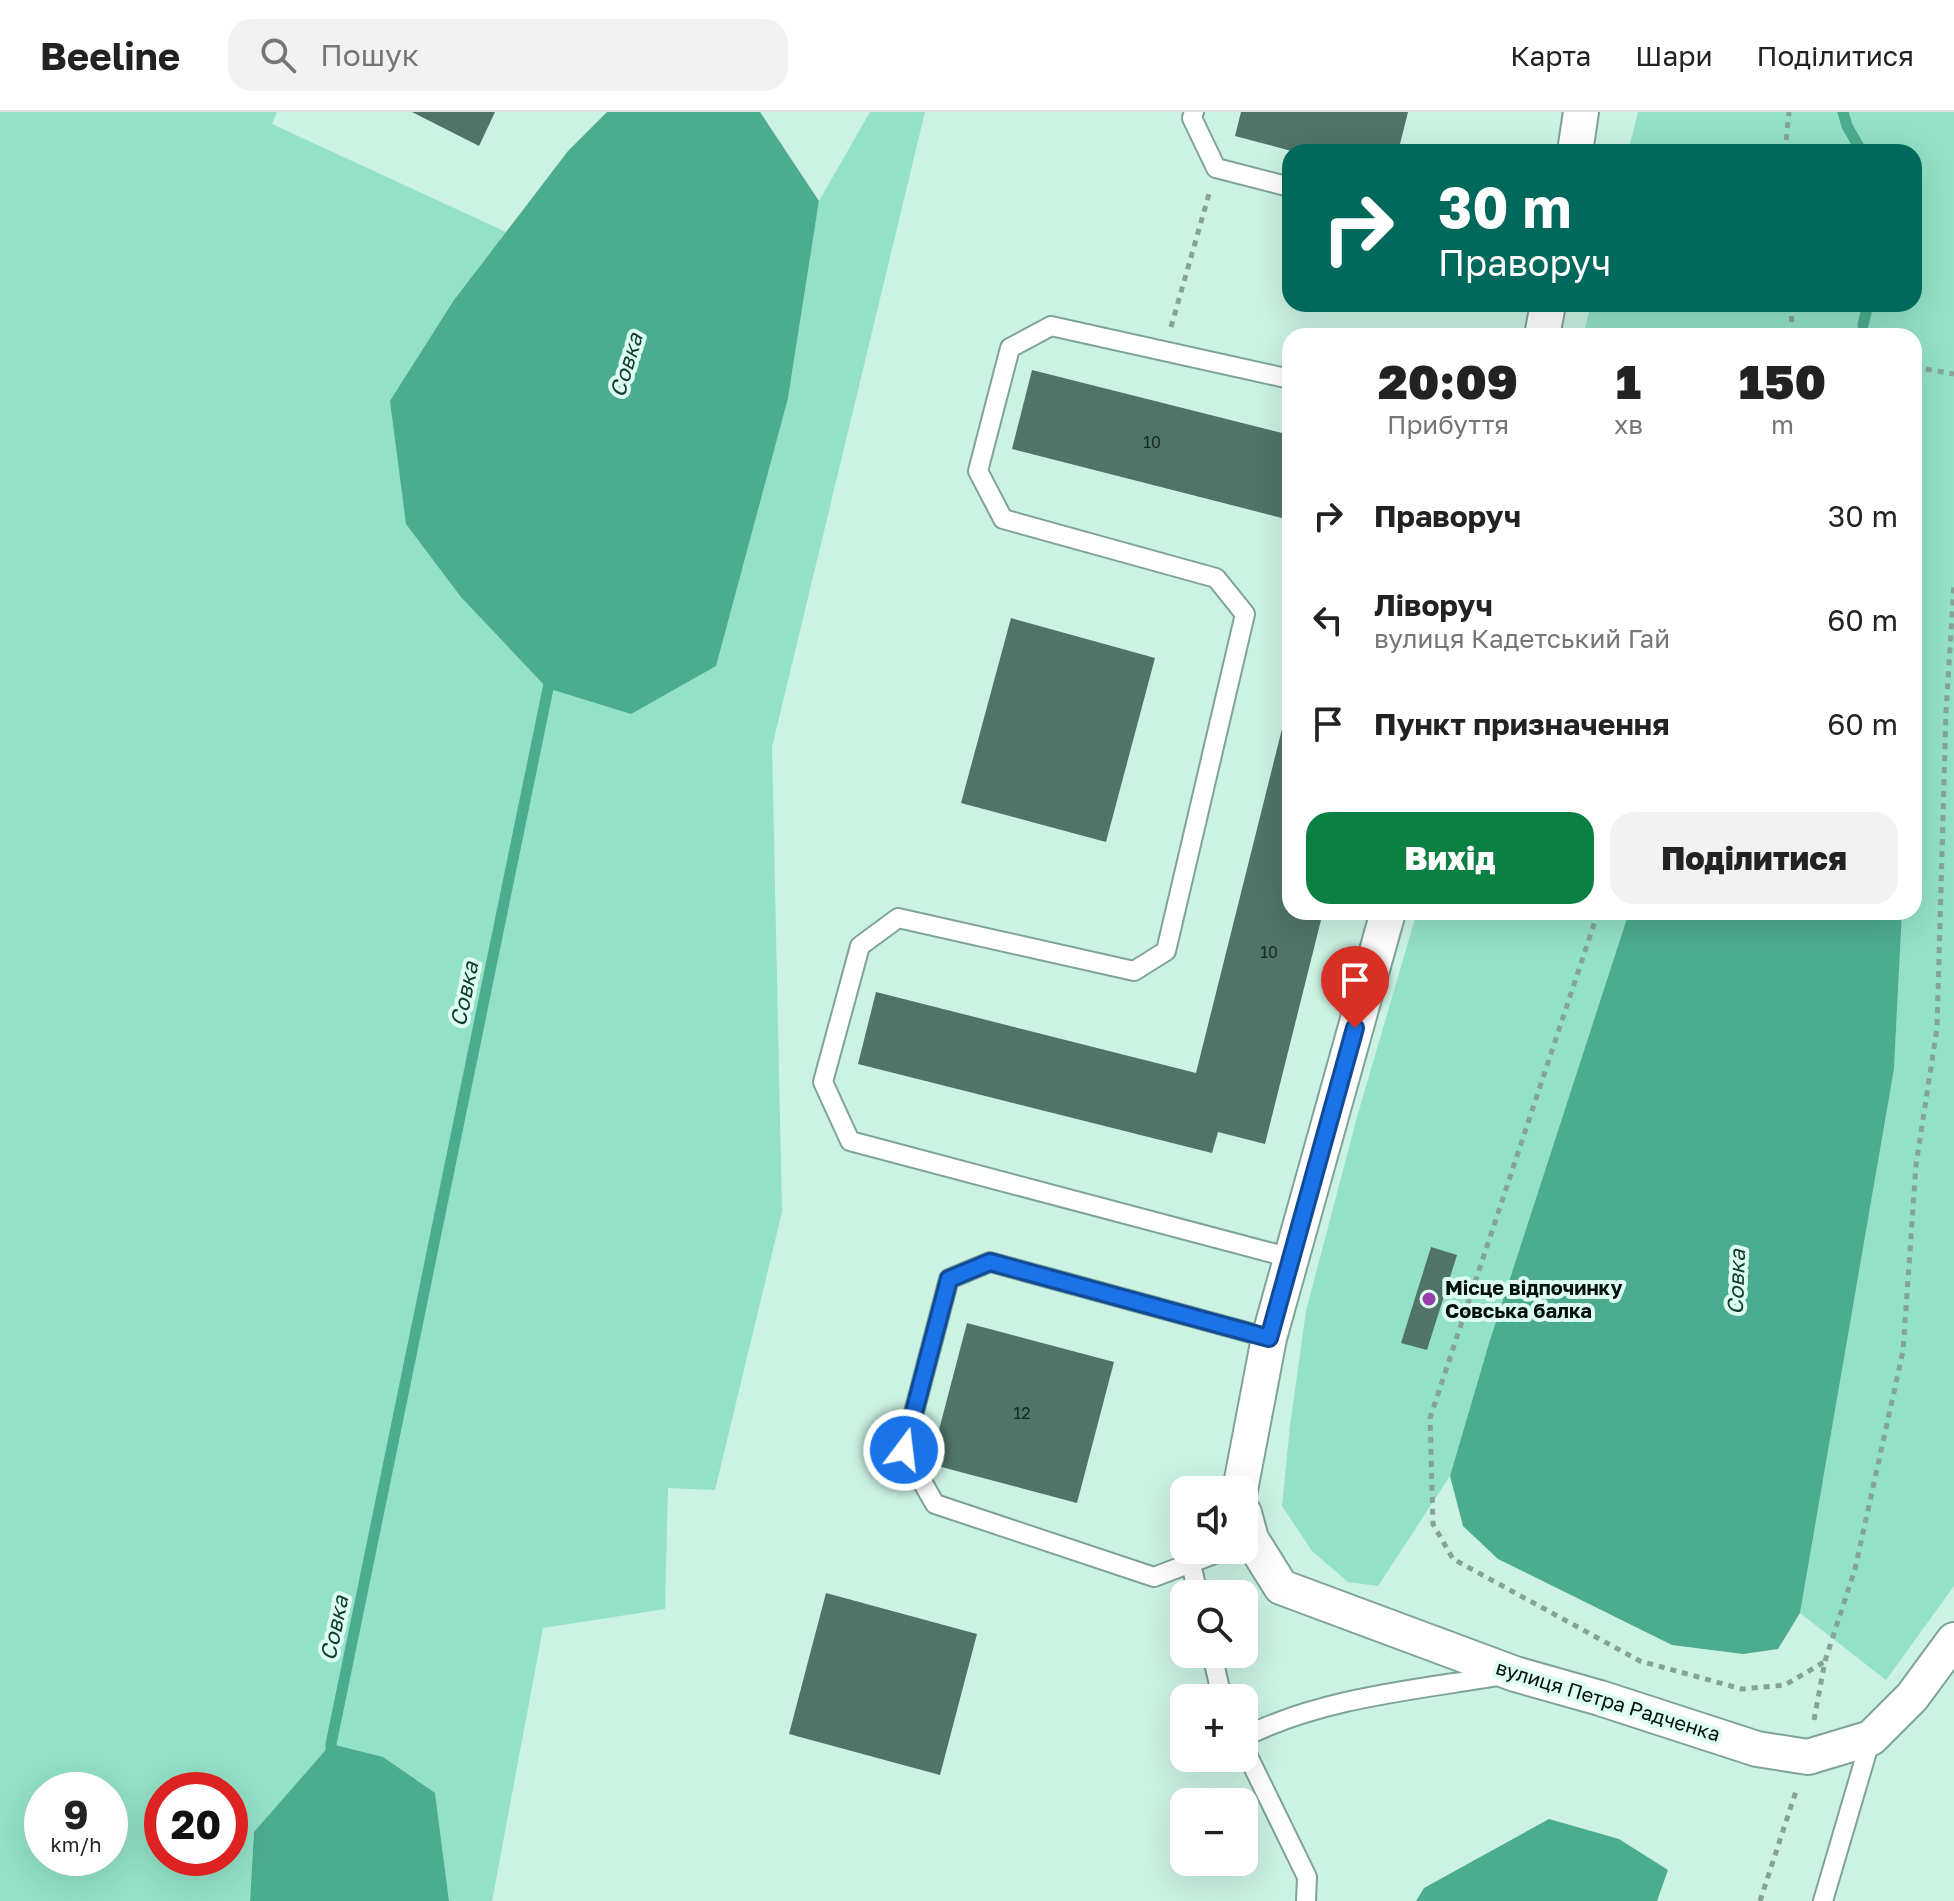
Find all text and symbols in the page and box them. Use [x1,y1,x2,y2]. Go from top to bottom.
search box [228,19,788,91]
text: Beeline [40,33,180,78]
icon: search [256,33,300,77]
text: Пошук [320,37,419,73]
text: Карта [1510,39,1591,72]
text: Шари [1635,39,1713,72]
text: Поділитися [1757,39,1914,72]
text: 30 m [1438,173,1572,240]
icon: right [1306,176,1410,280]
text: Праворуч [1438,241,1611,284]
water label: Совка [603,328,648,400]
text: 20:09 [1378,352,1518,410]
text: 1 [1616,352,1641,410]
text: 150 [1739,352,1826,410]
text: Прибуття [1387,409,1509,440]
text: хв [1614,409,1643,440]
text: m [1771,409,1794,440]
house number: 10 [1143,432,1161,452]
icon: right [1306,494,1350,538]
text: Праворуч [1374,498,1521,534]
text: 30 m [1828,498,1898,534]
text: Ліворуч [1374,587,1493,623]
icon: left [1306,598,1350,642]
text: 60 m [1827,602,1898,638]
text: вулиця Кадетський Гай [1374,623,1670,654]
icon: arrive [1306,702,1350,746]
text: Пункт призначення [1374,706,1670,742]
text: 60 m [1827,706,1898,742]
button: Вихід [1306,812,1594,904]
button: Поділитися [1610,812,1898,904]
house number: 10 [1260,942,1278,962]
pin [1321,946,1389,1028]
water label: Совка [444,958,484,1029]
icon: arrive [1333,958,1377,1002]
water label: Совка [1721,1247,1750,1315]
place label: Місце відпочинку Совська балка [1445,1275,1622,1322]
marker: Місце відпочинку Совська балка [1420,1290,1438,1308]
house number: 12 [1013,1403,1031,1423]
position arrow [862,1408,946,1492]
map controls [1170,1476,1258,1876]
button: sound [1170,1476,1258,1564]
button: search [1170,1580,1258,1668]
water label: Совка [314,1592,354,1663]
street label: вулиця Петра Радченка [1493,1654,1723,1746]
button: + [1170,1684,1258,1772]
speed limit sign: 20 [144,1772,248,1876]
button: − [1170,1788,1258,1876]
text: 9 [63,1790,89,1838]
text: km/h [51,1832,101,1856]

